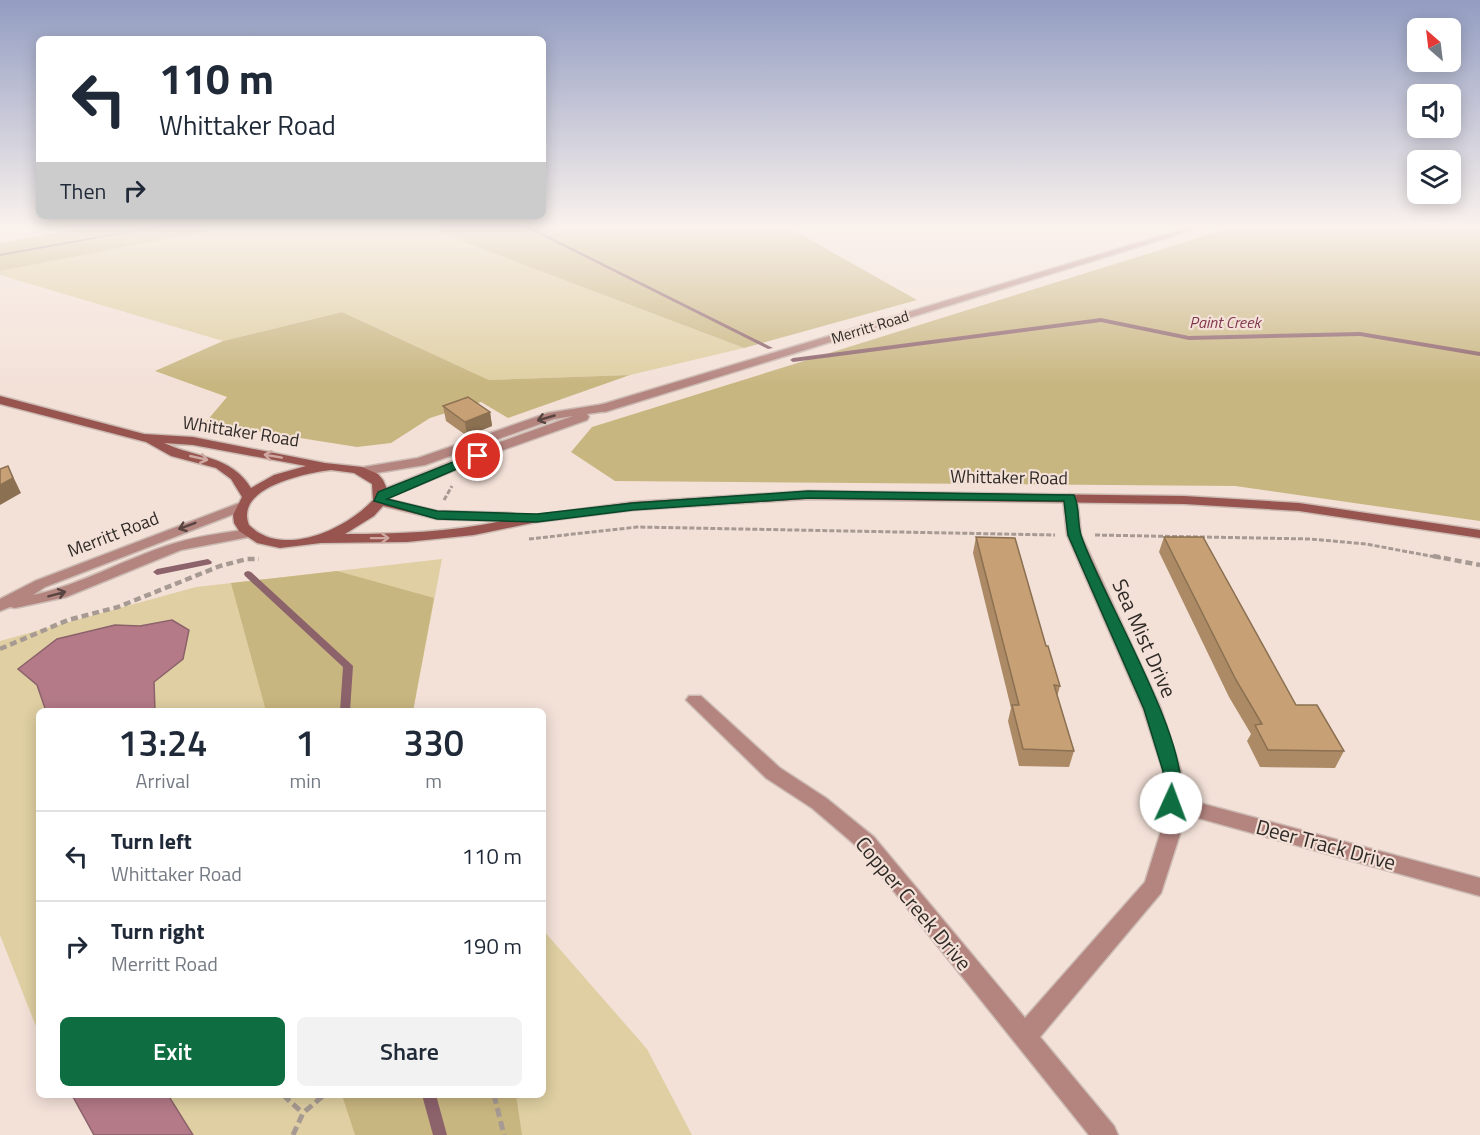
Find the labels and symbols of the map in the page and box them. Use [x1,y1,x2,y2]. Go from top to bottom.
north arrow [1407,18,1461,72]
street label: Merritt Road [828,304,912,350]
water label: Paint Creek [1189,310,1263,334]
street label: Whittaker Road [181,408,301,454]
one-way arrow [537,413,556,424]
pin [452,430,503,481]
one-way arrow [264,450,283,461]
one-way arrow [189,452,208,464]
street label: Whittaker Road [950,462,1068,492]
street label: Merritt Road [63,504,163,564]
one-way arrow [179,521,197,532]
one-way arrow [370,532,390,544]
street label: Sea Mist Drive [1105,573,1185,703]
one-way arrow [47,588,66,599]
position arrow [1139,771,1203,835]
street label: Deer Track Drive [1253,810,1399,878]
street label: Copper Creek Drive [848,829,980,977]

